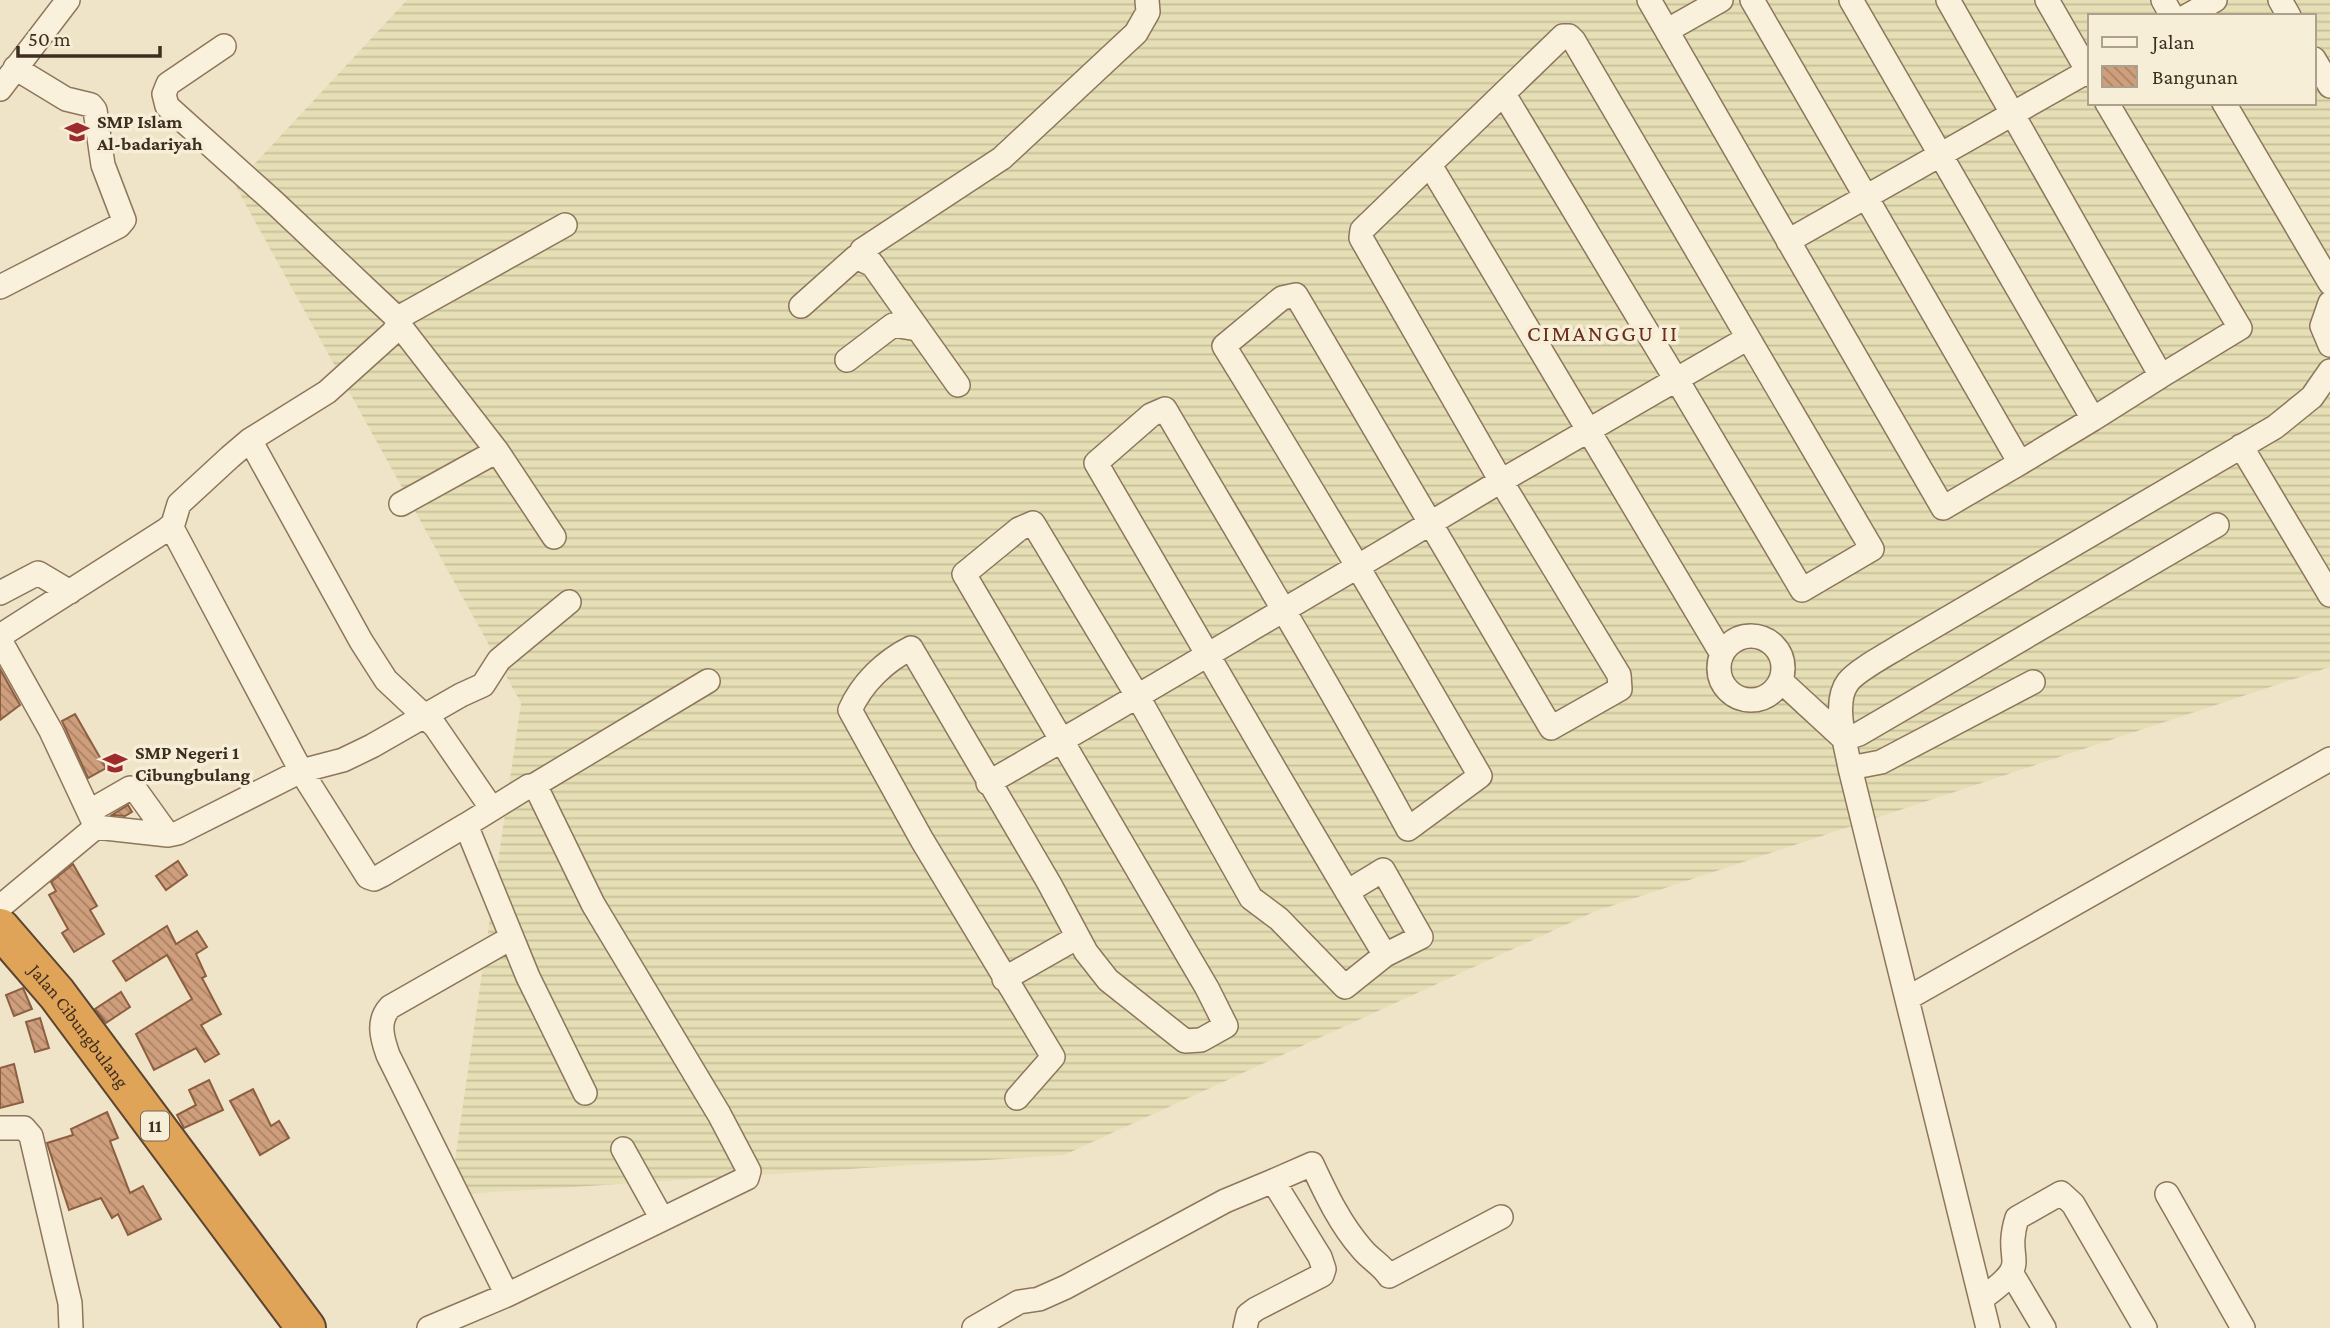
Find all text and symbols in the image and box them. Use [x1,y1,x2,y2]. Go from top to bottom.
scale bar [18,14,159,58]
legend [2088,14,2316,105]
text: 50 m [28,27,71,51]
text: Jalan [2150,30,2194,54]
text: Bangunan [2152,65,2238,89]
place label: SMP Islam Al-badariyah [96,111,203,154]
school or university icon: SMP Islam Al-badariyah [63,118,91,146]
district label: CIMANGGU II [1527,320,1679,346]
place label: SMP Negeri 1 Cibungbulang [135,742,251,785]
school or university icon: SMP Negeri 1 Cibungbulang [101,749,129,777]
street label: Jalan Cibungbulang [24,958,133,1092]
road number: 11 [141,1112,169,1140]

